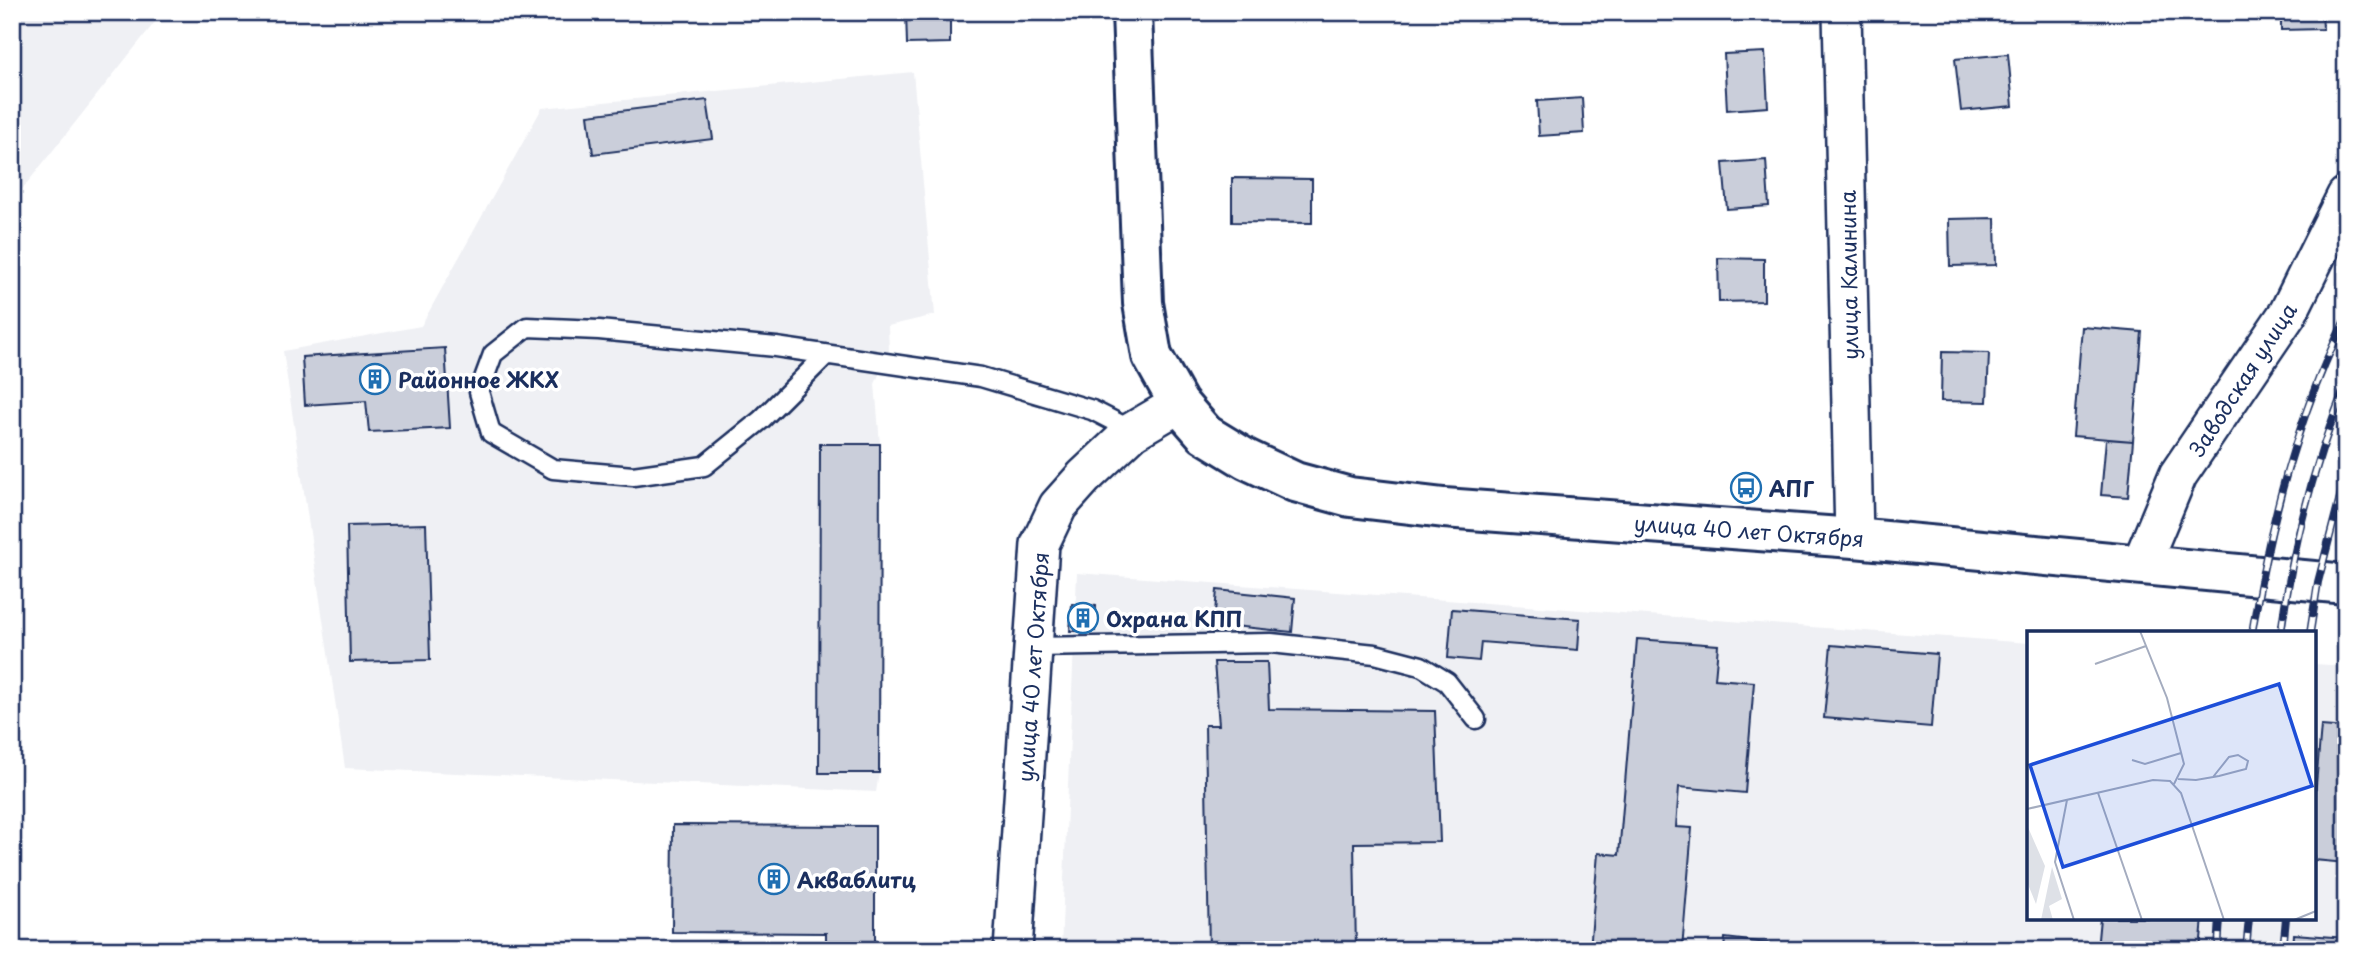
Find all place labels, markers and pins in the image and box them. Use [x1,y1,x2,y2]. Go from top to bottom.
building icon: Районное ЖКХ [358,362,392,396]
place label: Районное ЖКХ [398,363,560,395]
bus stop icon: АПГ [1729,471,1763,505]
place label: АПГ [1769,472,1815,504]
building icon: Охрана КПП [1066,601,1100,635]
place label: Охрана КПП [1106,602,1243,634]
building icon: Акваблитц [757,862,791,896]
place label: Акваблитц [797,863,916,895]

